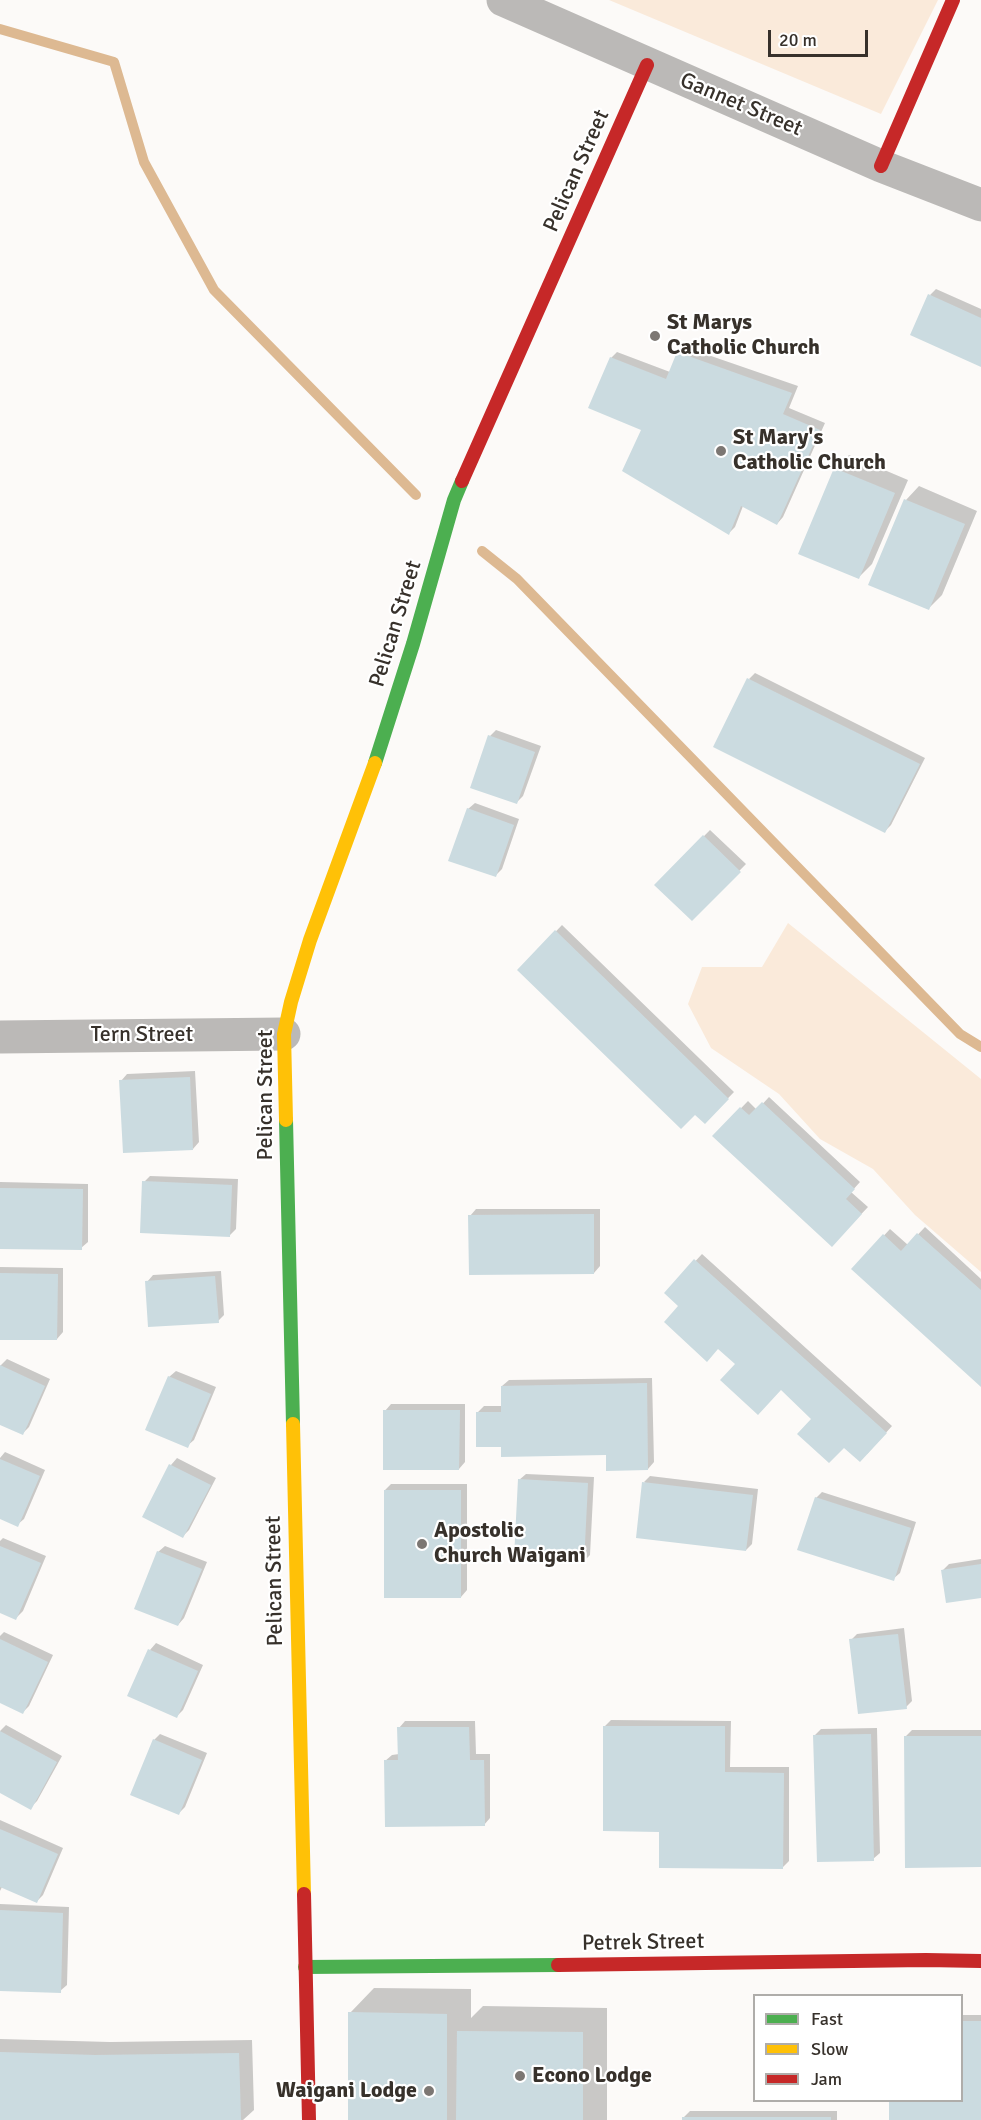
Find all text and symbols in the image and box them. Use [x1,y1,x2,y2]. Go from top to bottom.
scale bar [771,18,872,56]
text: 20 m [779,29,817,51]
street label: Gannet Street [676,67,806,143]
street label: Pelican Street [538,106,616,236]
place label: St Marys Catholic Church [667,310,820,362]
marker: St Marys Catholic Church [648,329,662,343]
place label: St Mary's Catholic Church [733,425,886,476]
marker: St Mary's Catholic Church [714,444,728,458]
street label: Pelican Street [364,558,428,690]
street label: Tern Street [91,1022,193,1048]
street label: Pelican Street [253,1030,279,1160]
street label: Pelican Street [261,1515,289,1647]
place label: Apostolic Church Waigani [434,1518,586,1570]
marker: Apostolic Church Waigani [415,1537,429,1551]
street label: Petrek Street [582,1929,704,1957]
legend [753,1994,963,2102]
text: Fast [811,2008,843,2030]
text: Slow [811,2038,848,2060]
place label: Econo Lodge [532,2063,652,2089]
text: Jam [811,2068,842,2090]
marker: Econo Lodge [513,2069,527,2083]
place label: Waigani Lodge [276,2078,417,2104]
marker: Waigani Lodge [422,2084,436,2098]

